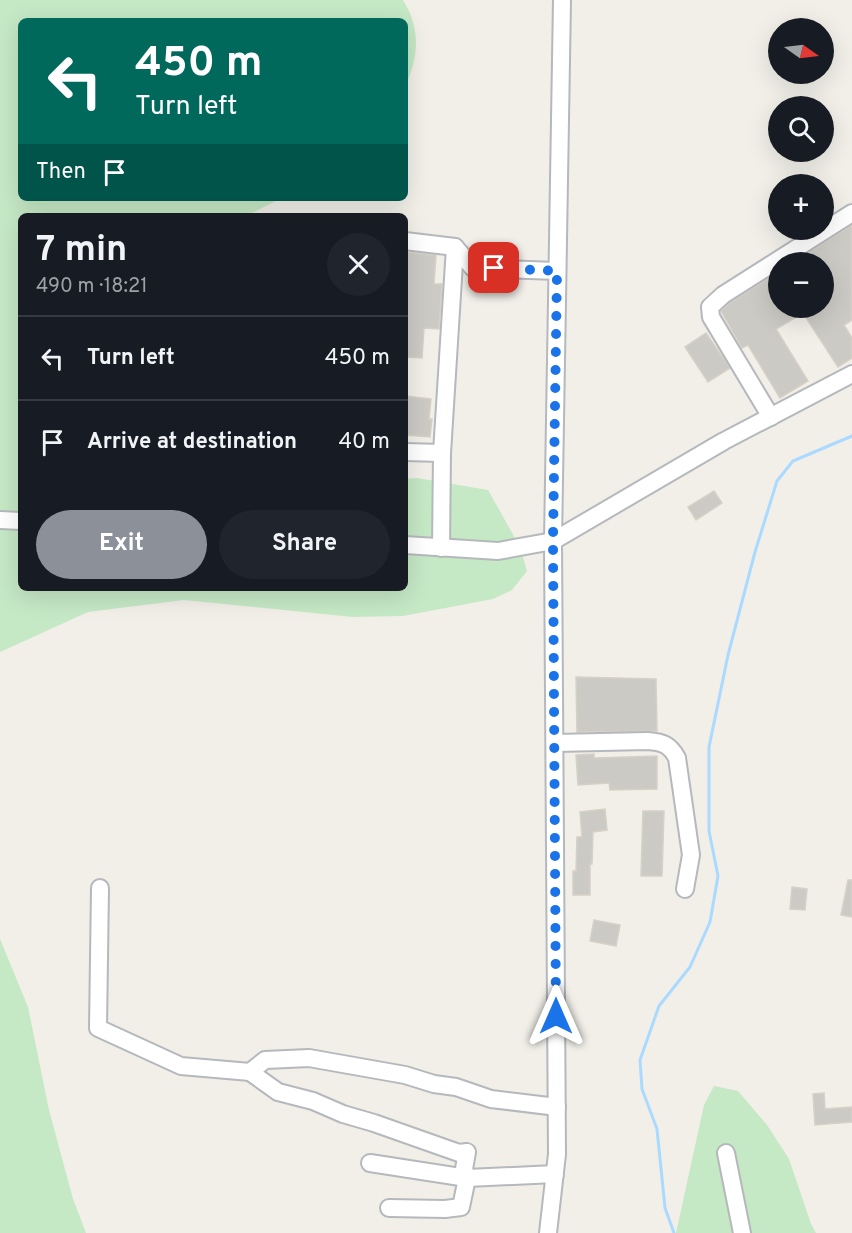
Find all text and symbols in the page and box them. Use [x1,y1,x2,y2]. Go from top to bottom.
north arrow [768,18,834,84]
map controls [768,18,834,318]
text: 450 m [135,38,262,91]
icon: left [36,42,114,120]
text: Turn left [135,90,237,124]
button: search [768,96,834,162]
icon: arrive [98,156,131,189]
text: Then [36,159,86,186]
button: + [768,174,834,240]
text: 7 min [36,228,127,274]
button: close [327,233,390,296]
pin [468,242,519,293]
icon: arrive [477,251,510,284]
button: − [768,252,834,318]
text: 490 m · 18:21 [36,274,148,300]
icon: left [36,342,69,375]
text: Turn left [87,345,175,372]
text: 450 m [325,345,390,372]
icon: arrive [36,426,69,459]
text: Arrive at destination [87,429,297,456]
text: 40 m [338,429,390,456]
button: Exit [36,510,207,579]
button: Share [219,510,390,579]
position arrow [524,984,588,1048]

